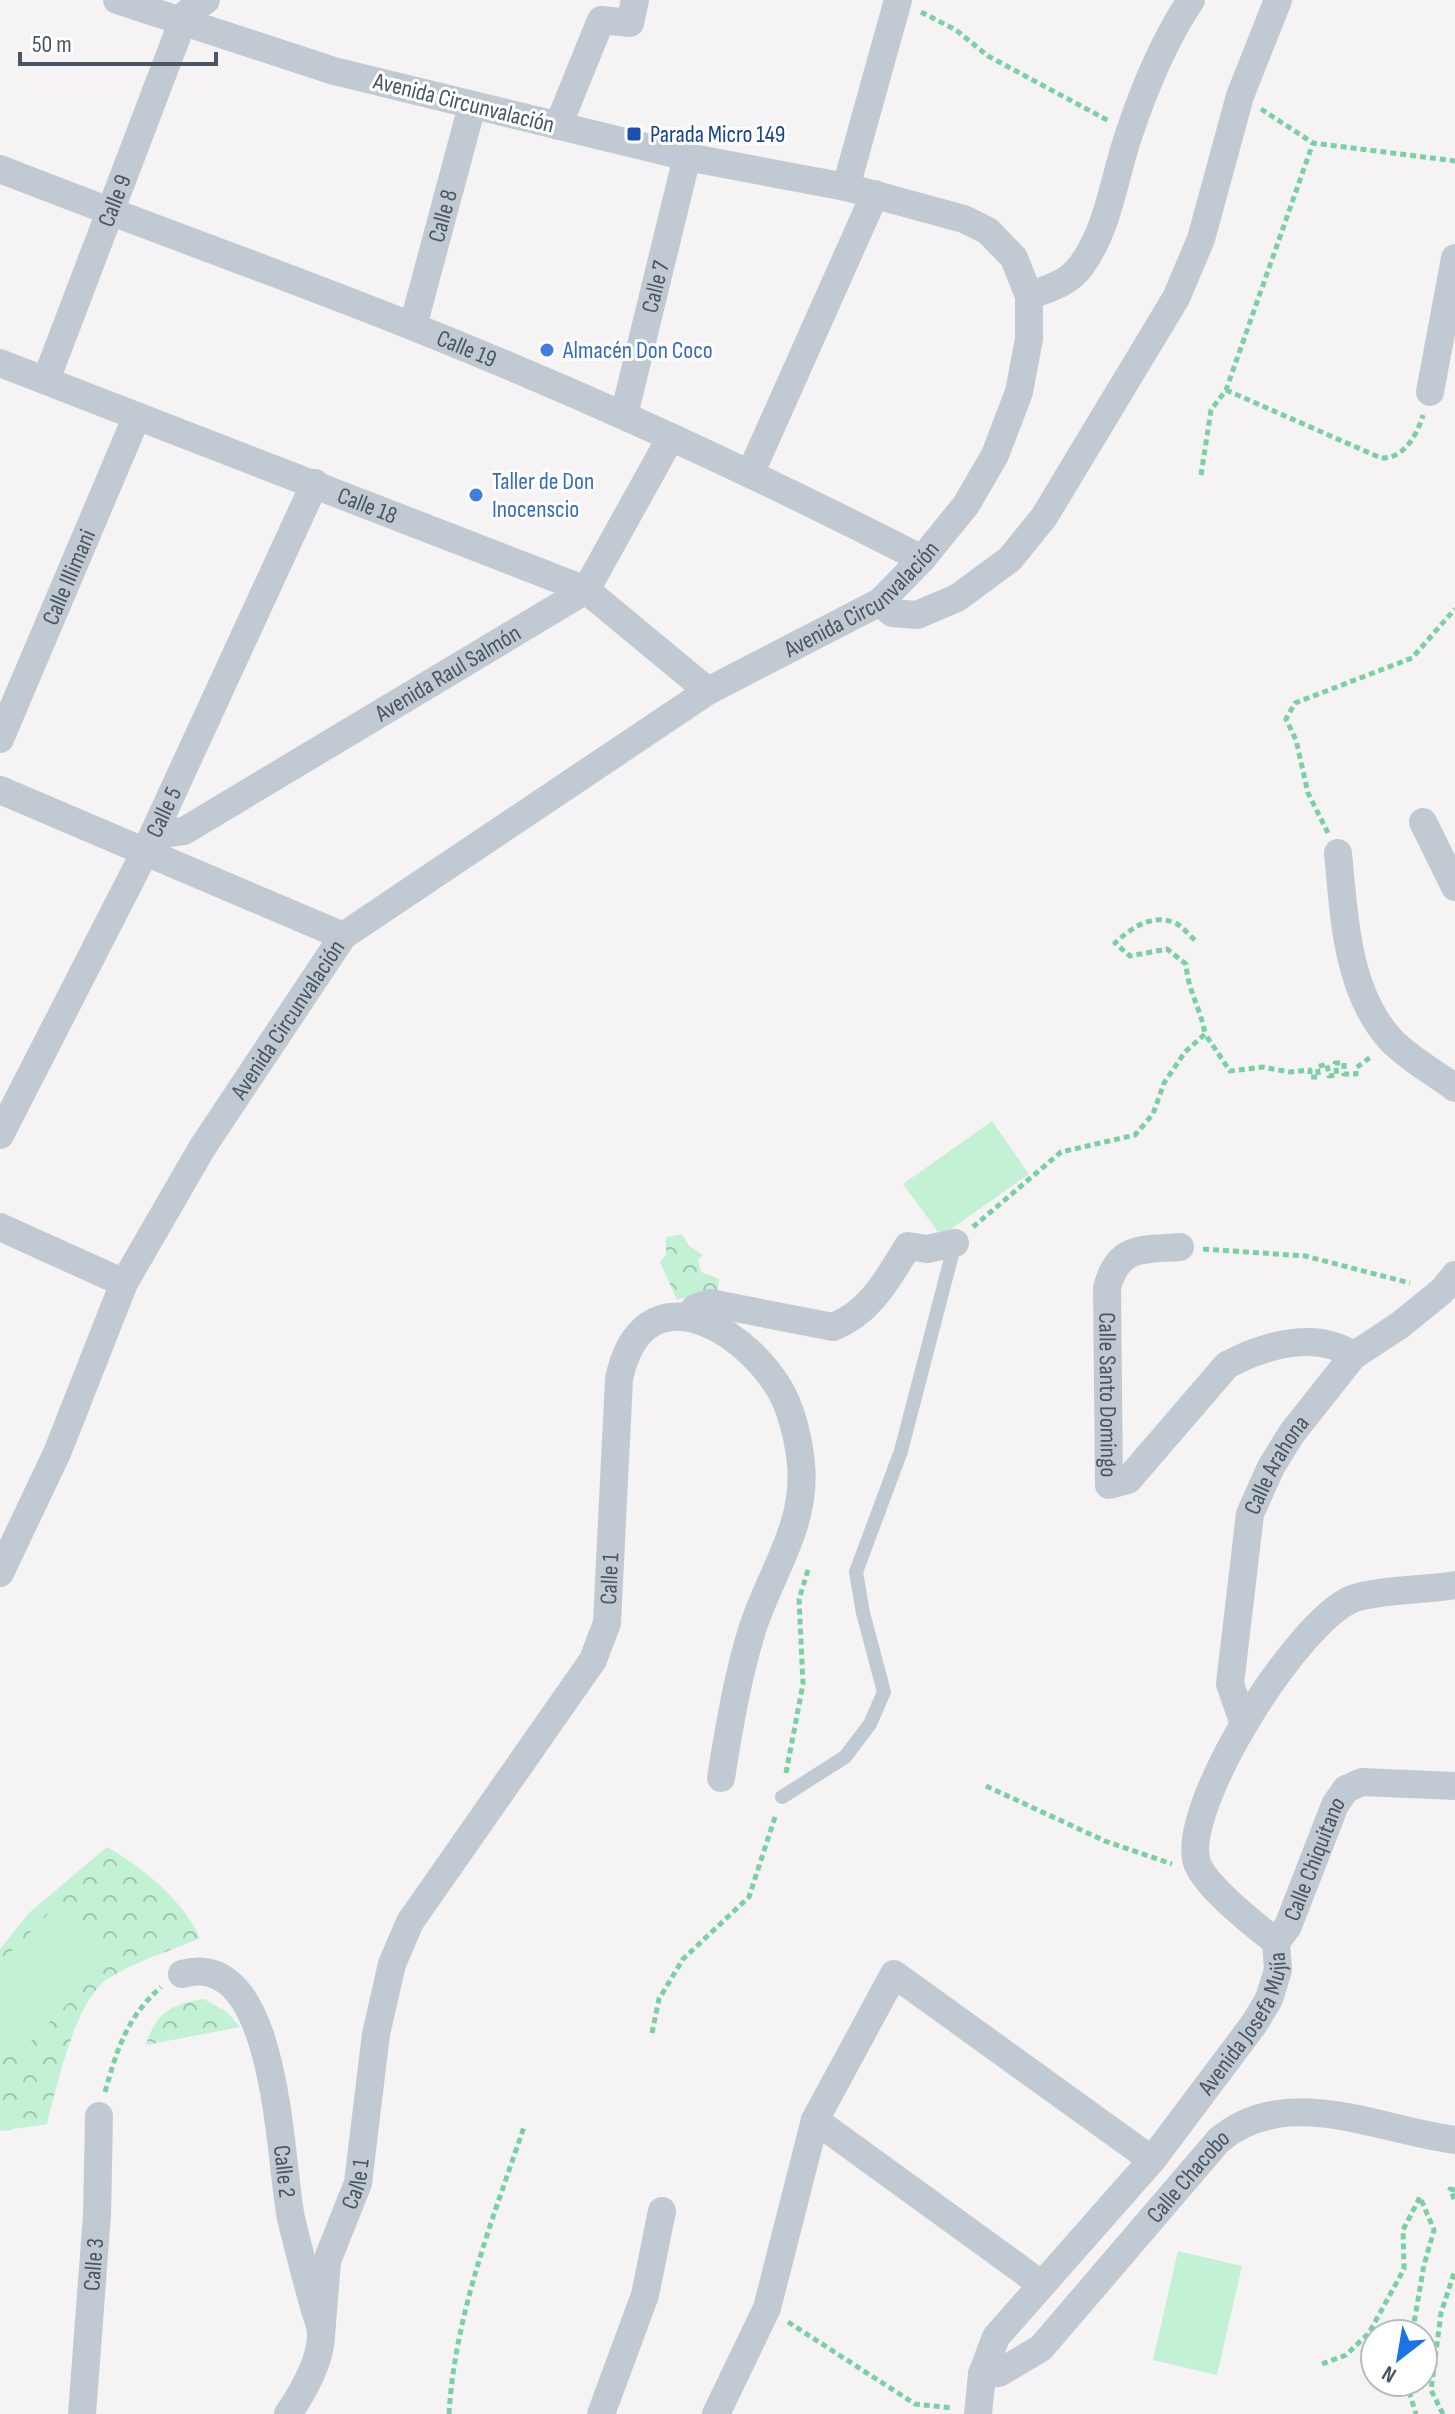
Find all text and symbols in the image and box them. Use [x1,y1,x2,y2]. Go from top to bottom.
scale bar [20,16,216,66]
text: 50 m [32,30,72,59]
street label: Avenida Circunvalación [370,66,557,139]
place label: Parada Micro 149 [650,120,785,149]
marker: Parada Micro 149 [625,125,643,143]
street label: Calle 9 [91,170,137,231]
street label: Calle 8 [422,186,463,245]
street label: Calle 7 [635,257,676,316]
street label: Calle 19 [433,323,501,374]
place label: Almacén Don Coco [562,336,713,365]
marker: Almacén Don Coco [538,341,556,359]
place label: Taller de Don Inocenscio [492,467,594,524]
street label: Calle 18 [333,481,401,530]
marker: Taller de Don Inocenscio [467,486,485,504]
street label: Calle Illimani [36,525,102,629]
street label: Avenida Circunvalación [778,535,945,664]
street label: Avenida Raul Salmón [369,618,526,728]
street label: Calle 5 [139,782,188,842]
street label: Avenida Circunvalación [224,934,351,1105]
street label: Calle Santo Domingo [1093,1312,1123,1478]
street label: Calle Arahona [1237,1409,1315,1519]
street label: Calle 1 [593,1552,625,1605]
street label: Calle Chiquitano [1277,1791,1351,1925]
street label: Avenida Josefa Mujía [1191,1951,1293,2101]
street label: Calle Chacobo [1140,2123,1235,2229]
street label: Calle 2 [267,2143,302,2199]
street label: Calle 1 [335,2156,375,2213]
street label: Calle 3 [77,2237,110,2292]
north arrow [1359,2318,1439,2398]
text: N [1377,2359,1401,2388]

